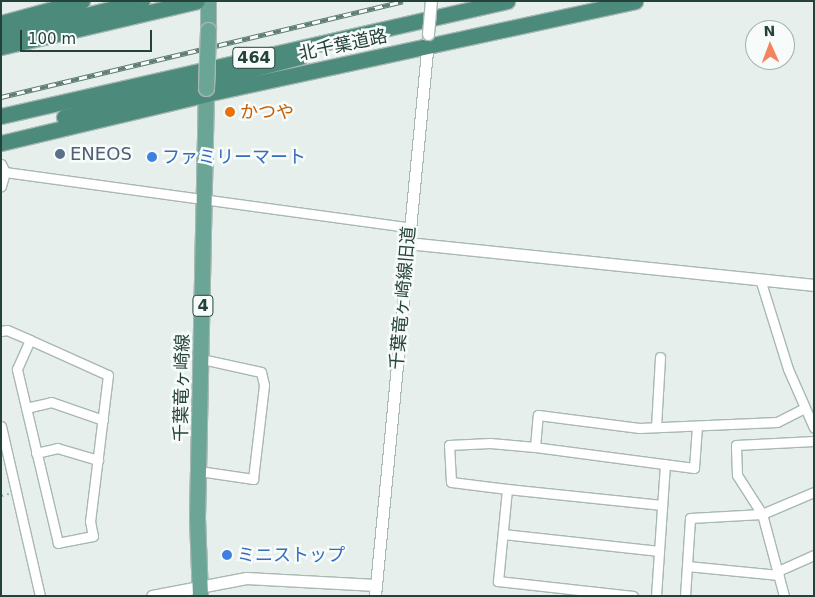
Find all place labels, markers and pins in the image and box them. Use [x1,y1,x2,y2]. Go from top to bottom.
place label: かつや [240,101,294,123]
marker: かつや [224,106,236,118]
place label: ENEOS [70,143,132,165]
place label: ファミリーマート [162,146,306,168]
marker: ENEOS [54,148,66,160]
marker: ファミリーマート [146,151,158,163]
place label: ミニストップ [237,544,345,566]
marker: ミニストップ [221,549,233,561]

